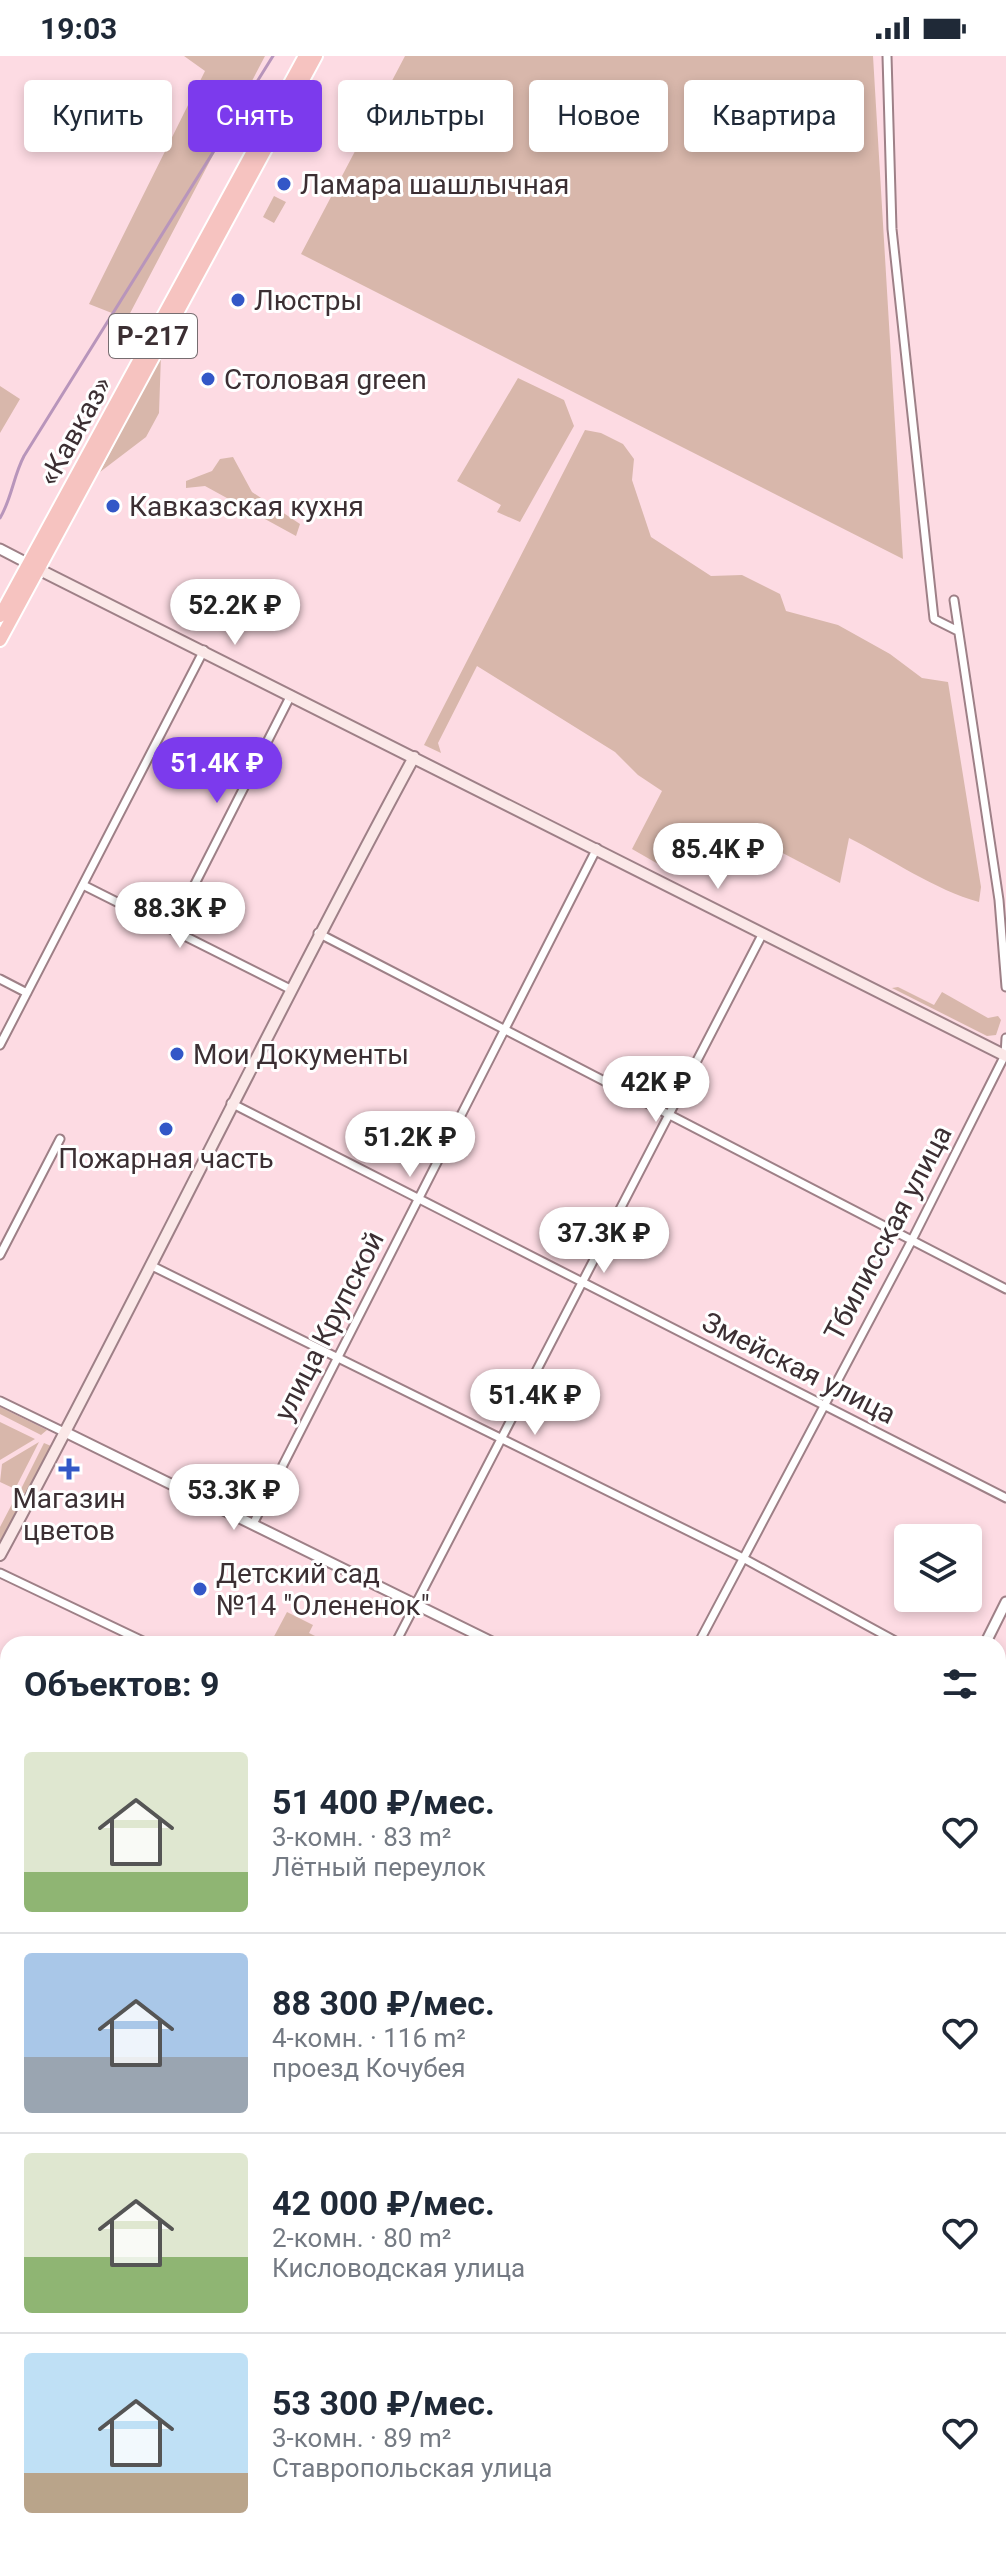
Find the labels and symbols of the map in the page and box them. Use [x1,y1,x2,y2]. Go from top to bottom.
place label: Ламара шашлычная [300,168,569,201]
marker: Ламара шашлычная [275,175,293,193]
place label: Люстры [254,284,362,317]
marker: Люстры [229,291,247,309]
road number: Р-217 [109,314,197,358]
place label: Столовая green [224,363,427,396]
street label: «Кавказ» [31,370,119,492]
marker: Столовая green [199,370,217,388]
place label: Кавказская кухня [129,490,364,523]
marker: Кавказская кухня [104,497,122,515]
pin: 52.2K ₽ [161,579,309,647]
pin: 51.4K ₽ [143,737,291,805]
pin: 85.4K ₽ [644,823,792,891]
pin: 88.3K ₽ [106,882,254,950]
place label: Мои Документы [193,1038,409,1071]
marker: Мои Документы [168,1045,186,1063]
pin: 42K ₽ [600,1056,712,1124]
pin: 51.2K ₽ [336,1111,484,1179]
marker: Пожарная часть [157,1120,175,1138]
street label: Тбилисская улица [817,1120,959,1346]
place label: Пожарная часть [58,1142,274,1175]
pin: 37.3K ₽ [530,1207,678,1275]
street label: улица Крупской [267,1226,391,1426]
street label: Змейская улица [697,1305,901,1431]
pin: 51.4K ₽ [461,1369,609,1437]
marker: Магазин цветов [60,1460,78,1478]
pin: 53.3K ₽ [160,1464,308,1532]
place label: Магазин цветов [12,1482,126,1547]
place label: Детский сад №14 "Олененок" [216,1557,430,1622]
marker: Детский сад №14 "Олененок" [191,1580,209,1598]

